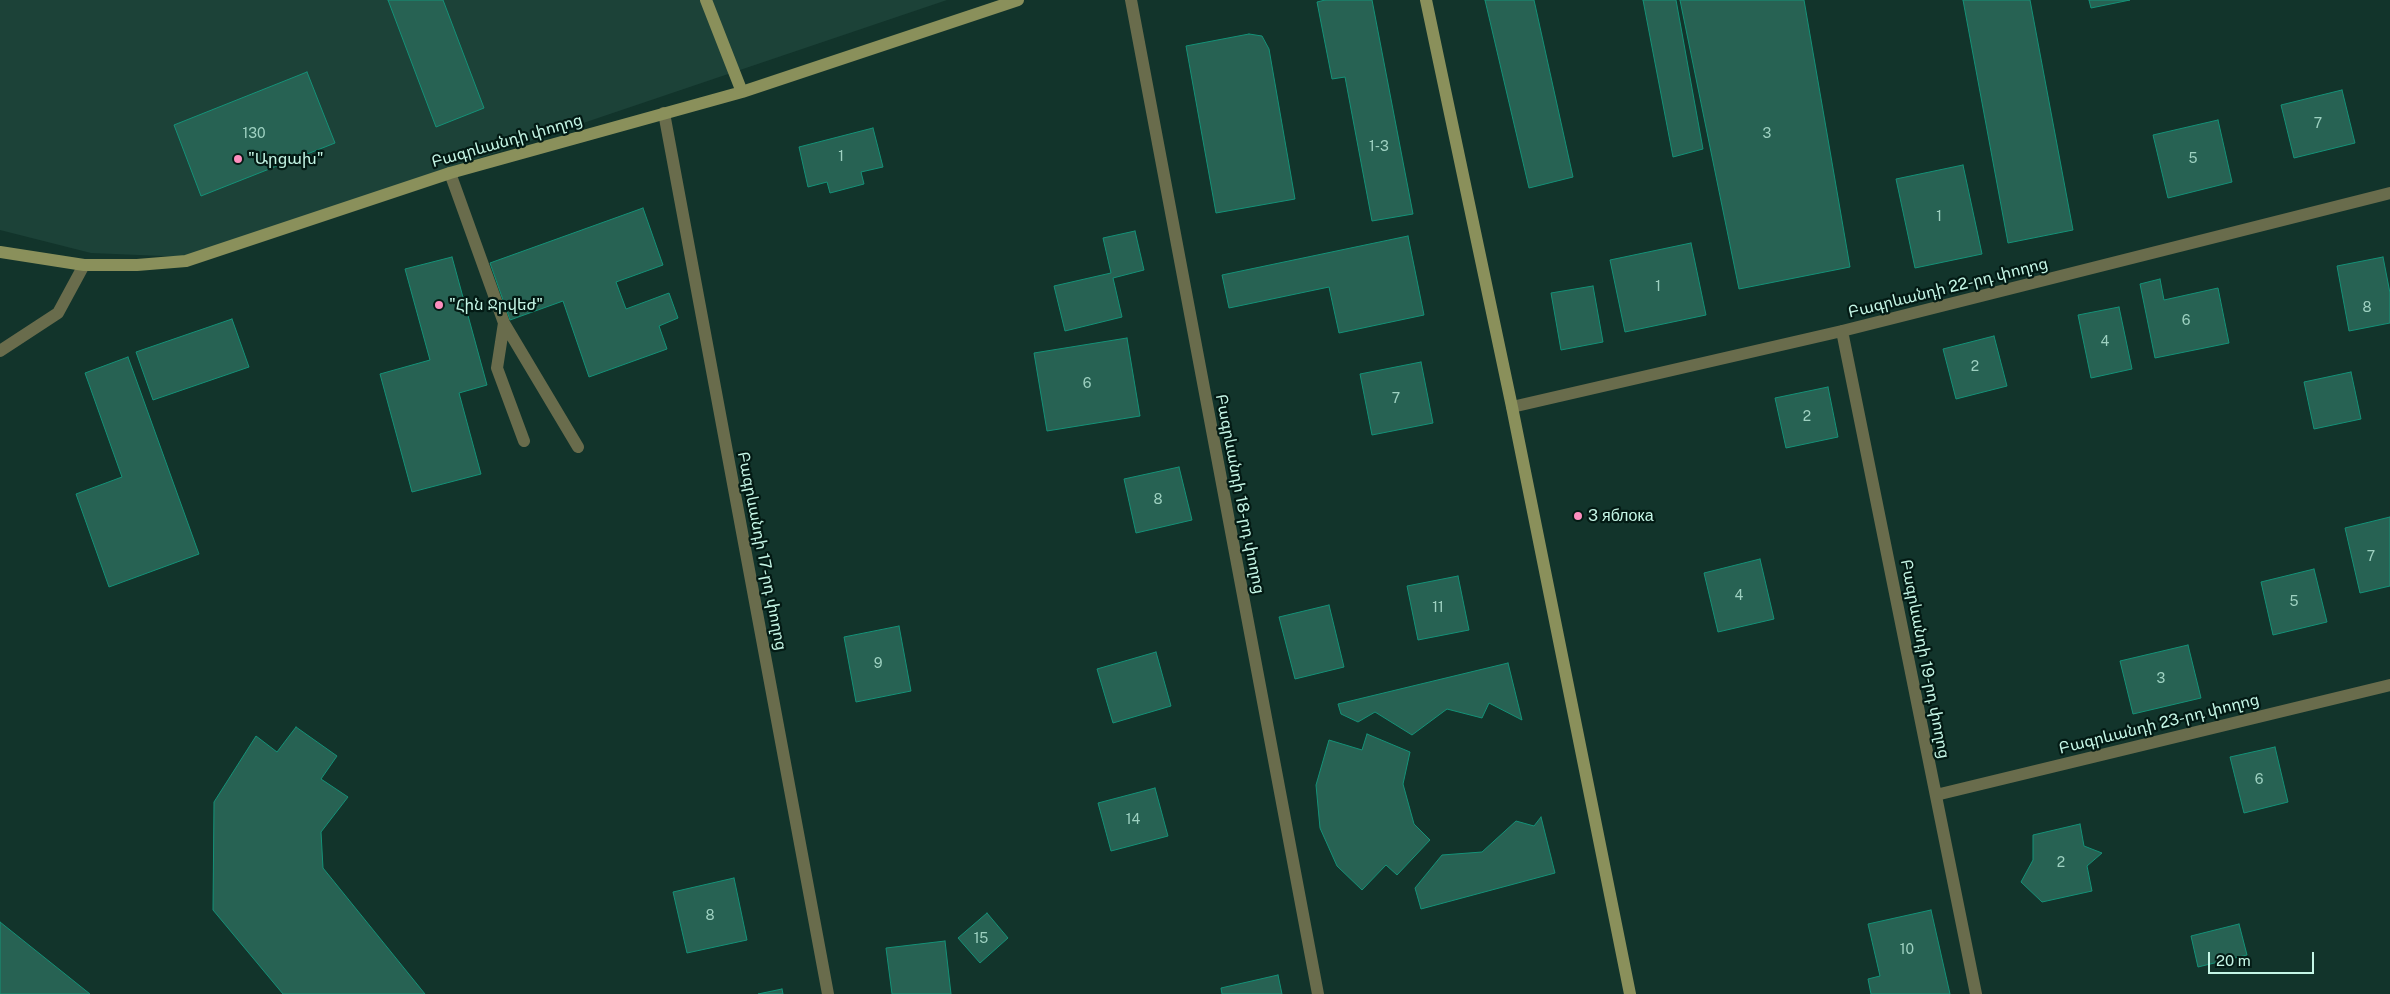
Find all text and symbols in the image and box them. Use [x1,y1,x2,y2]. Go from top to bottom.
street label: Բագրևանդի փողոց [429,110,585,172]
house number: 7 [2314,116,2322,132]
house number: 130 [243,126,265,142]
house number: 3 [1763,126,1771,142]
house number: 1-3 [1369,139,1389,155]
place label: "Արցախ" [248,149,323,169]
house number: 1 [838,149,844,165]
house number: 5 [2189,151,2197,167]
marker: "Արցախ" [232,153,244,165]
house number: 1 [1936,209,1942,225]
street label: Բագրևանդի 22-րդ փողոց [1846,254,2050,322]
house number: 1 [1655,279,1661,295]
place label: "Հին Ջրվեժ" [449,295,543,315]
marker: "Հին Ջրվեժ" [433,299,445,311]
house number: 8 [2362,300,2372,316]
house number: 6 [2182,313,2190,329]
house number: 4 [2101,334,2109,350]
house number: 2 [1971,359,1979,375]
house number: 6 [1083,376,1091,392]
house number: 7 [1392,391,1400,407]
street label: Բագրևանդի 18-րդ փողոց [1211,392,1269,596]
house number: 2 [1803,409,1811,425]
street label: Բագրևանդի 17-րդ փողոց [733,450,791,652]
house number: 8 [1153,492,1163,508]
place label: 3 яблока [1588,506,1654,526]
marker: 3 яблока [1572,510,1584,522]
house number: 7 [2367,549,2375,565]
street label: Բագրևանդի 19-րդ փողոց [1896,558,1954,760]
house number: 4 [1735,588,1743,604]
house number: 5 [2290,594,2298,610]
house number: 11 [1432,600,1444,616]
house number: 9 [874,656,882,672]
house number: 3 [2157,671,2165,687]
street label: Բագրևանդի 23-րդ փողոց [2057,690,2261,758]
house number: 6 [2255,772,2263,788]
house number: 14 [1126,812,1140,828]
house number: 2 [2057,855,2065,871]
house number: 8 [705,908,715,924]
house number: 15 [974,931,988,947]
house number: 10 [1900,942,1914,958]
scale bar [2210,942,2316,974]
text: 20 m [2216,952,2251,969]

